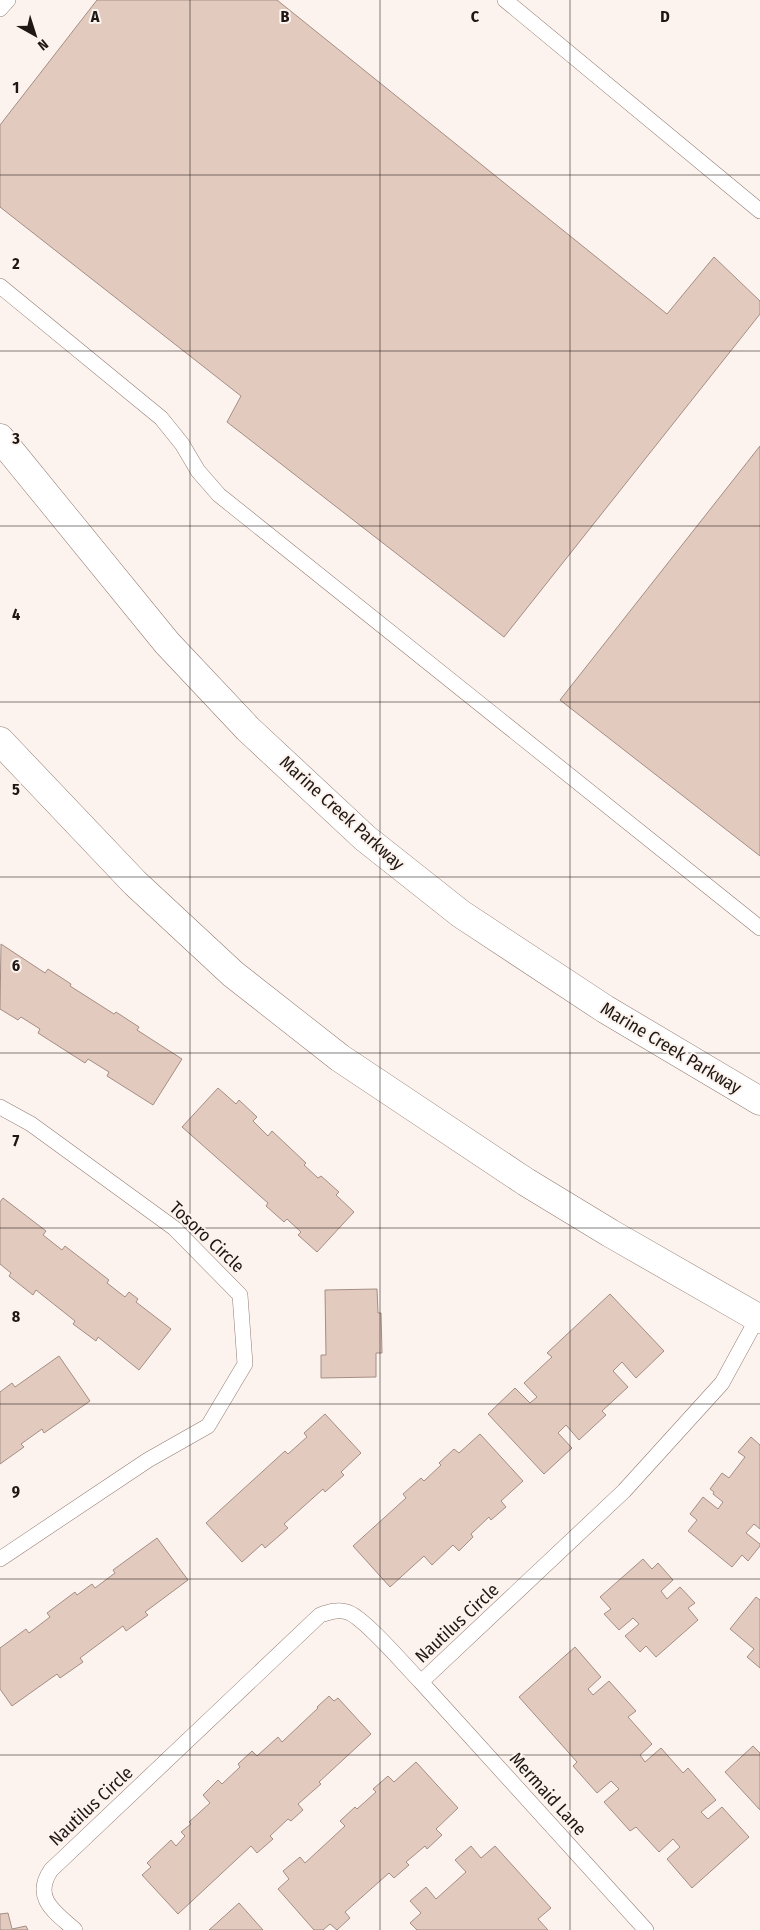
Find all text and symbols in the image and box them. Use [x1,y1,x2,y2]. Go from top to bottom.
text: A [90,7,100,26]
text: B [281,7,290,26]
text: C [471,7,480,26]
text: D [660,7,670,26]
north arrow [10,10,60,60]
text: N [34,35,51,54]
text: 1 [13,78,19,97]
text: 2 [11,254,20,273]
text: 3 [11,429,20,448]
text: 4 [12,605,20,624]
street label: Marine Creek Parkway [275,751,409,875]
text: 5 [12,780,20,799]
text: 6 [12,956,20,975]
street label: Marine Creek Parkway [597,997,745,1099]
text: 7 [13,1131,20,1150]
street label: Tosoro Circle [165,1197,249,1277]
text: 8 [12,1307,21,1326]
text: 9 [12,1482,20,1501]
street label: Nautilus Circle [411,1579,503,1667]
street label: Mermaid Lane [505,1748,591,1840]
street label: Nautilus Circle [45,1762,137,1850]

